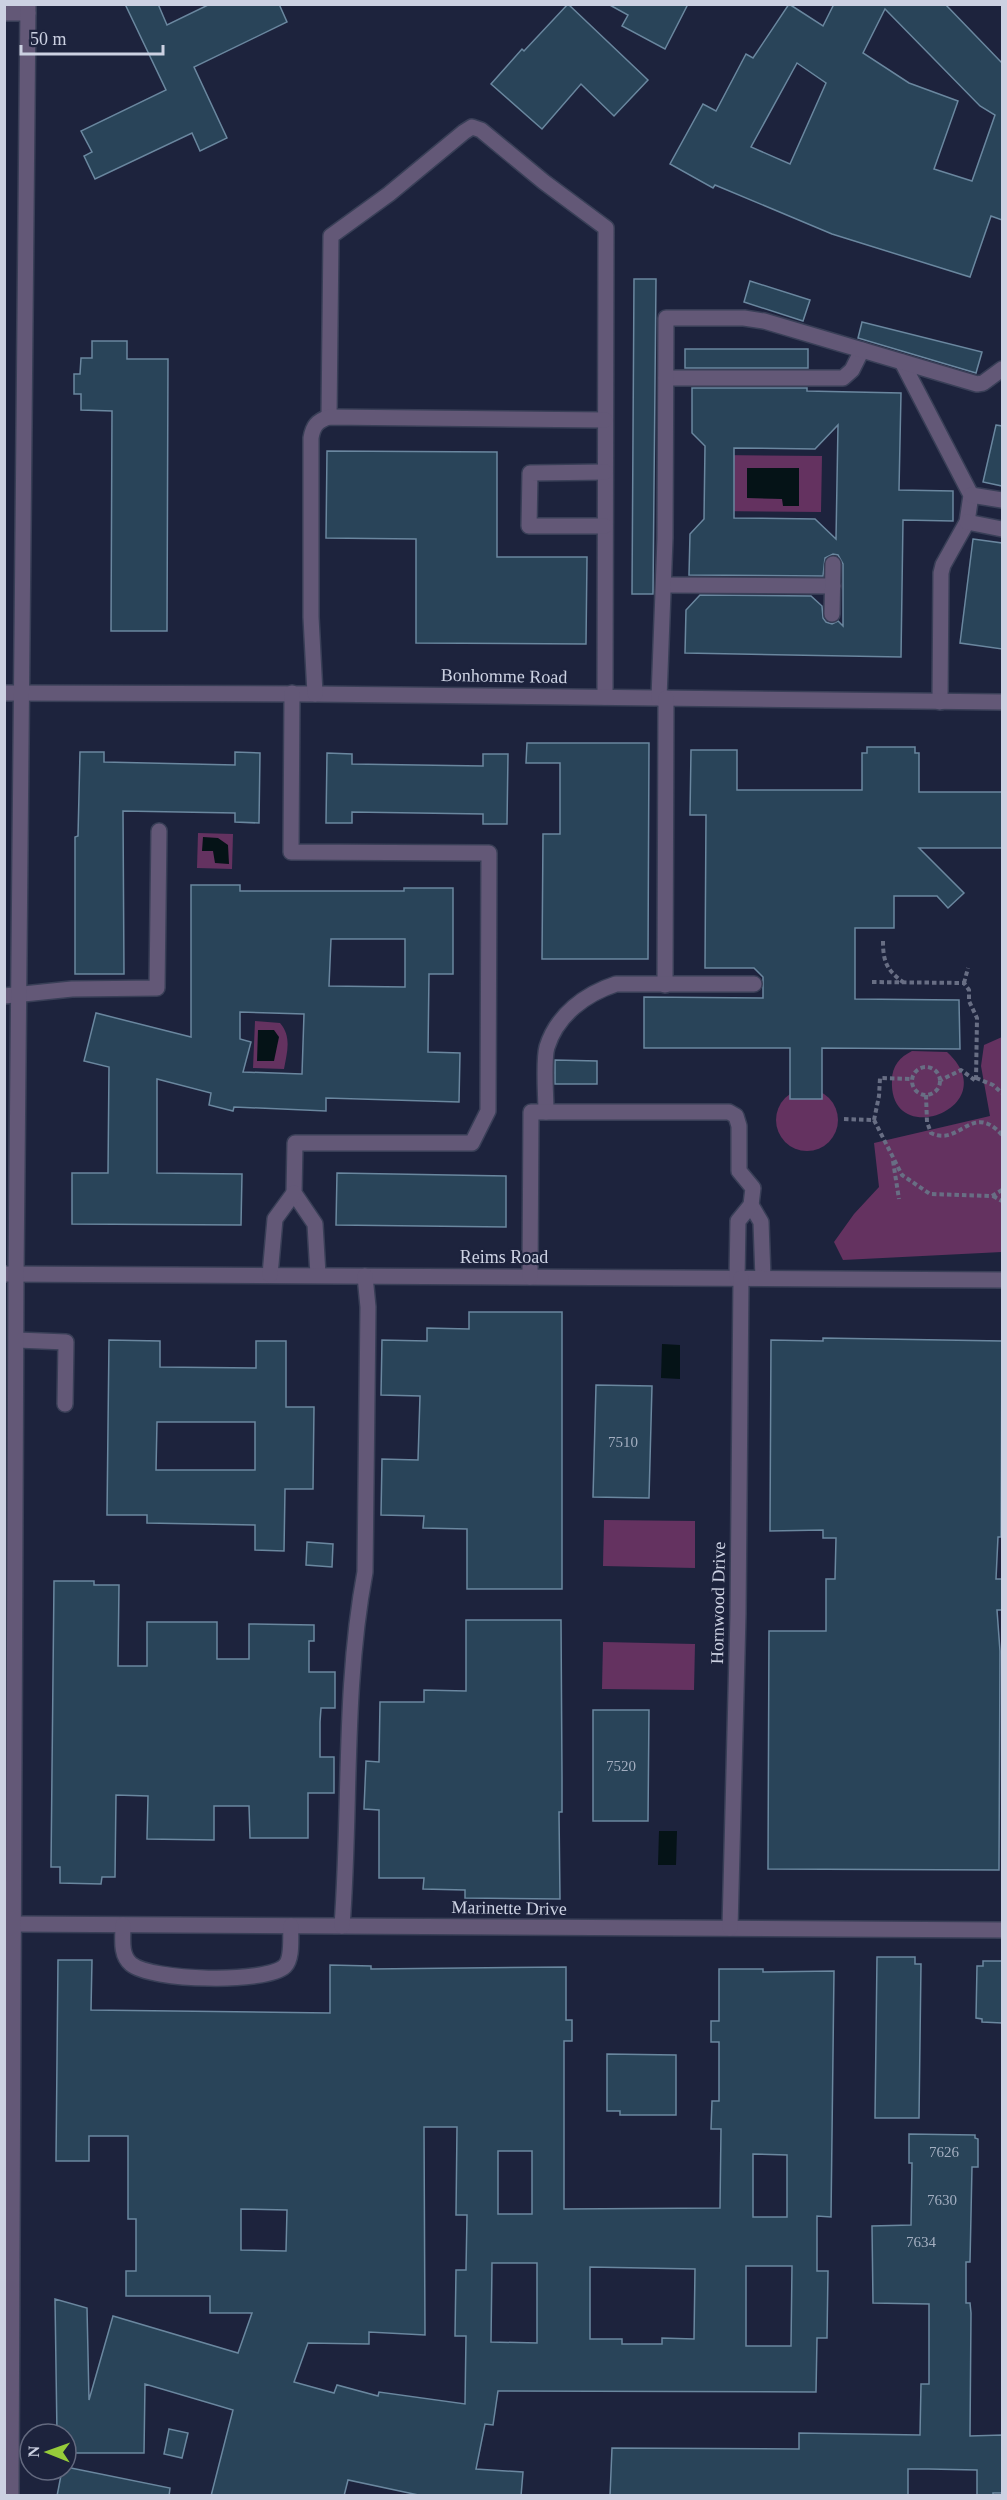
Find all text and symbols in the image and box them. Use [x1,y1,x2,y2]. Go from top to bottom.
scale bar [21,18,164,56]
text: 50 m [30,29,67,49]
street label: Bonhomme Road [441,665,567,687]
street label: Reims Road [460,1247,548,1267]
house number: 7510 [608,1434,638,1450]
street label: Hornwood Drive [707,1542,729,1664]
house number: 7520 [606,1758,636,1774]
street label: Marinette Drive [451,1897,567,1919]
house number: 7626 [929,2144,960,2160]
house number: 7630 [927,2192,957,2208]
house number: 7634 [906,2234,937,2250]
north arrow [18,2422,78,2482]
text: N [25,2445,42,2458]

